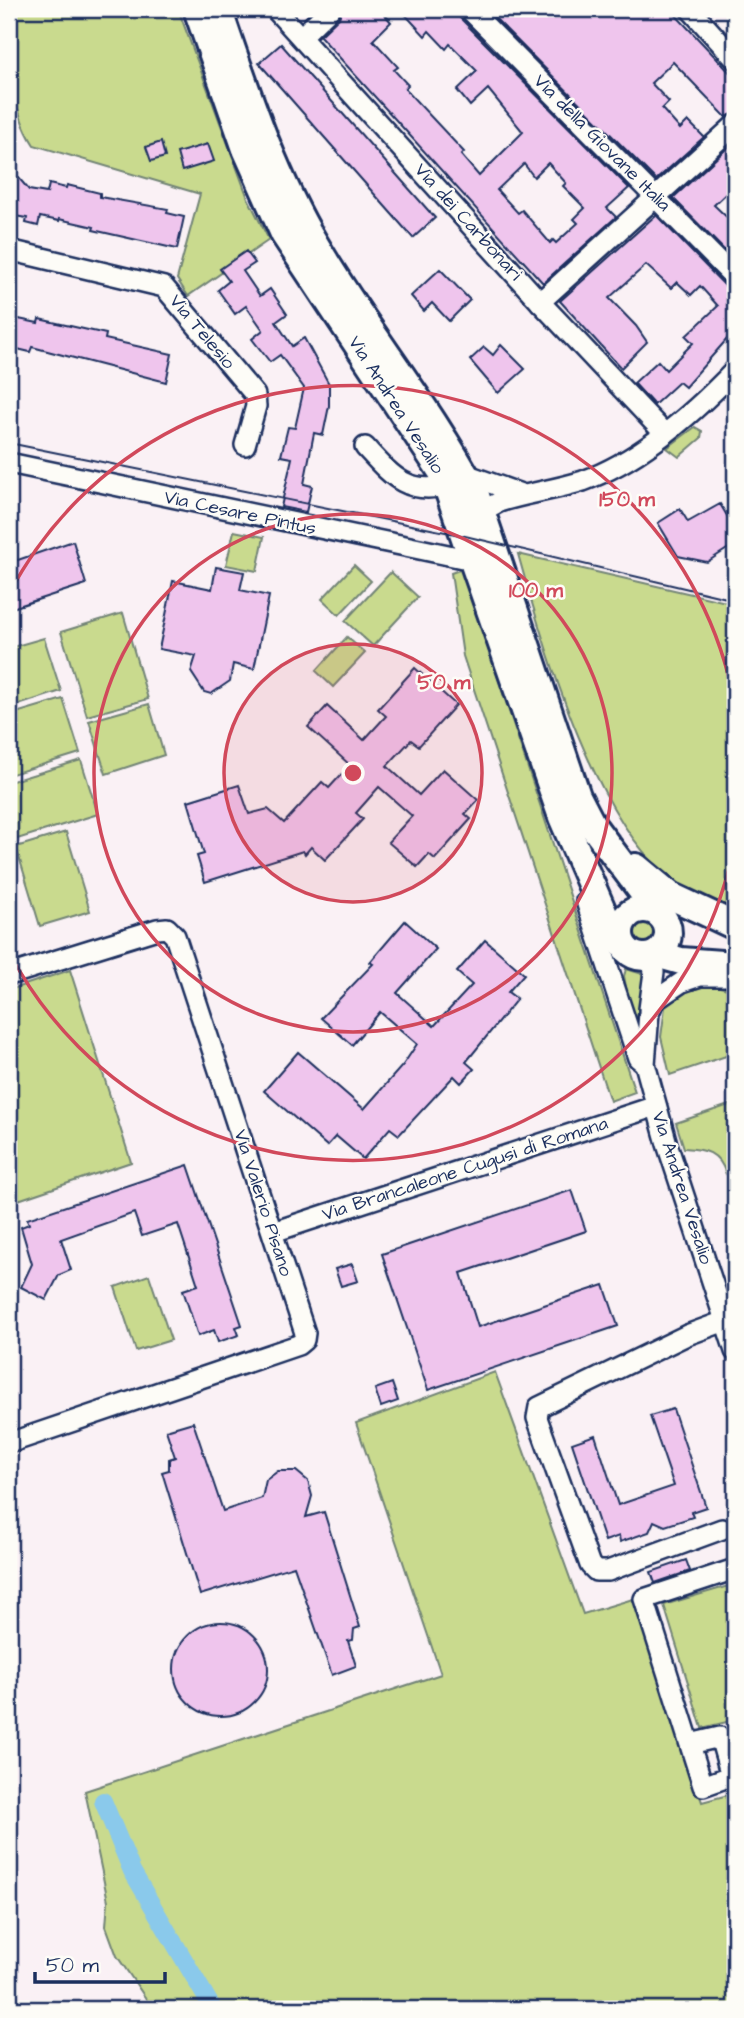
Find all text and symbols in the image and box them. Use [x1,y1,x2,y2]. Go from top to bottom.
street label: Via della Giovane Italia [527,68,677,218]
street label: Via dei Carbonari [408,157,528,287]
street label: Via Telesio [163,289,242,376]
street label: Via Andrea Vesalio [341,331,451,479]
street label: Via Cesare Pintus [162,484,318,542]
text: 150 m [599,485,655,514]
text: 100 m [509,576,564,605]
text: 50 m [418,668,471,697]
centre of rings [341,761,365,785]
street label: Via Andrea Vesalio [645,1108,720,1268]
street label: Via Brancaleone Cugusi di Romana [319,1110,612,1229]
street label: Via Valerio Pisano [227,1126,300,1280]
scale bar [35,1941,164,1985]
text: 50 m [46,1951,100,1980]

